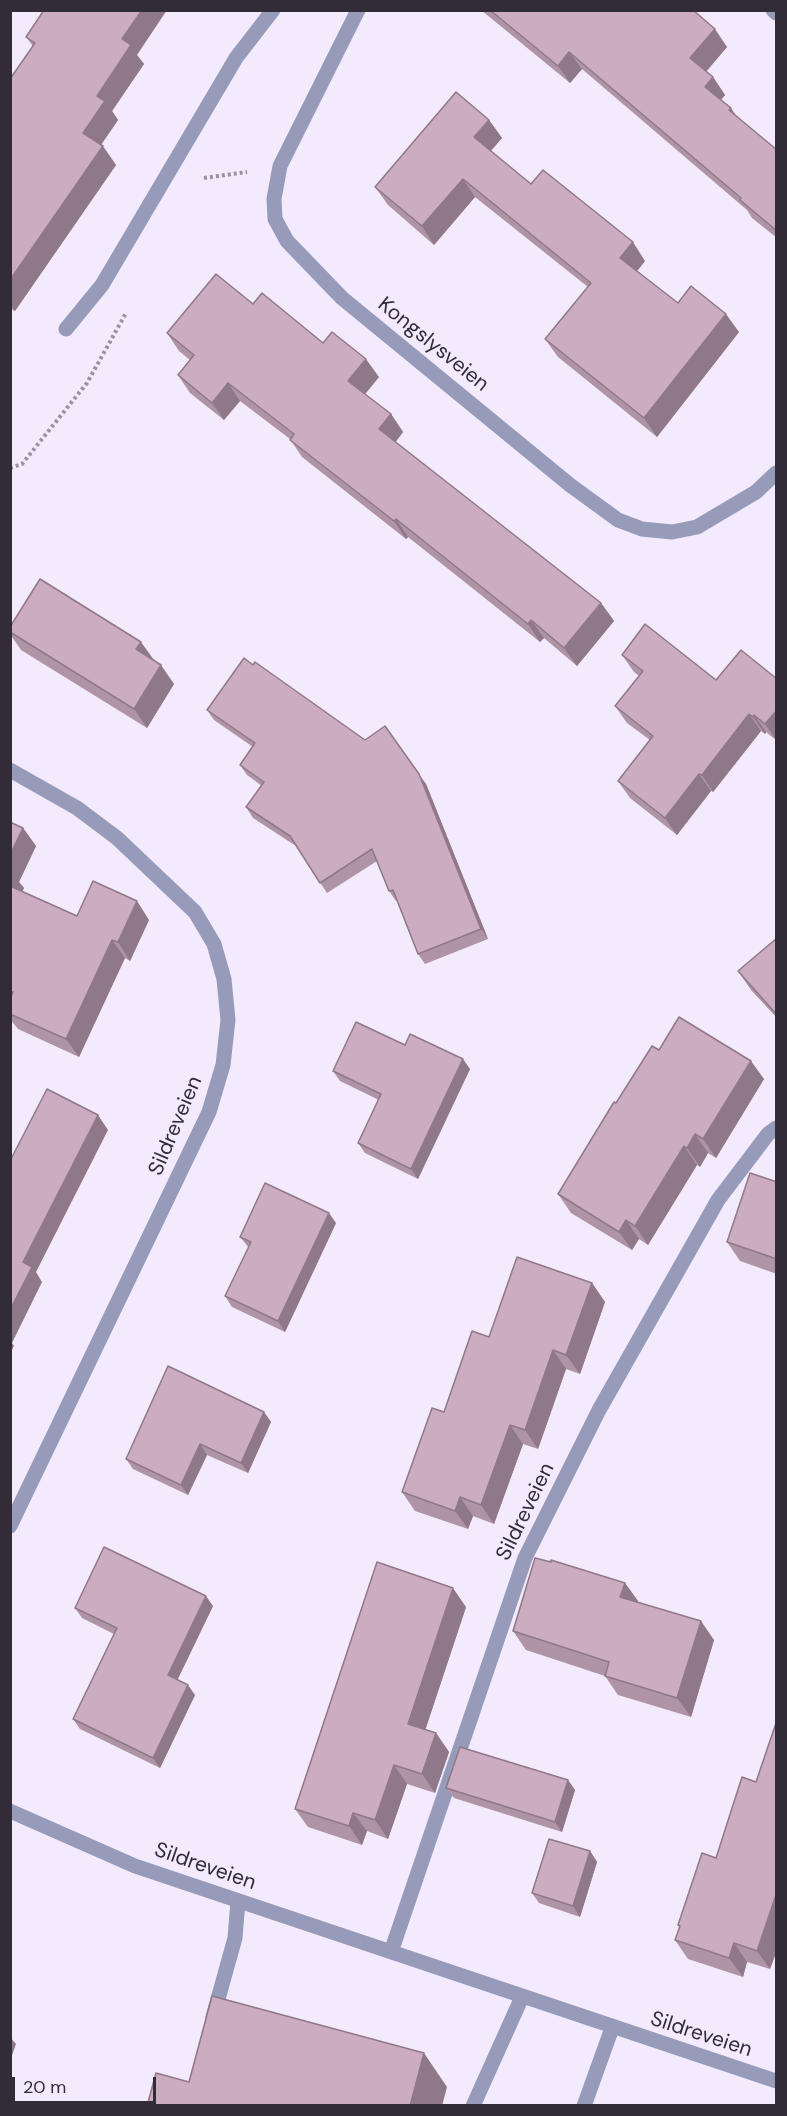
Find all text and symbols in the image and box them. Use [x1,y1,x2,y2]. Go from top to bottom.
street label: Kongslysveien [372,293,494,397]
street label: Sildreveien [144,1073,208,1179]
street label: Sildreveien [492,1459,560,1565]
street label: Sildreveien [151,1838,259,1896]
street label: Sildreveien [647,2007,755,2063]
scale bar [15,2065,159,2103]
text: 20 m [23,2075,66,2099]

